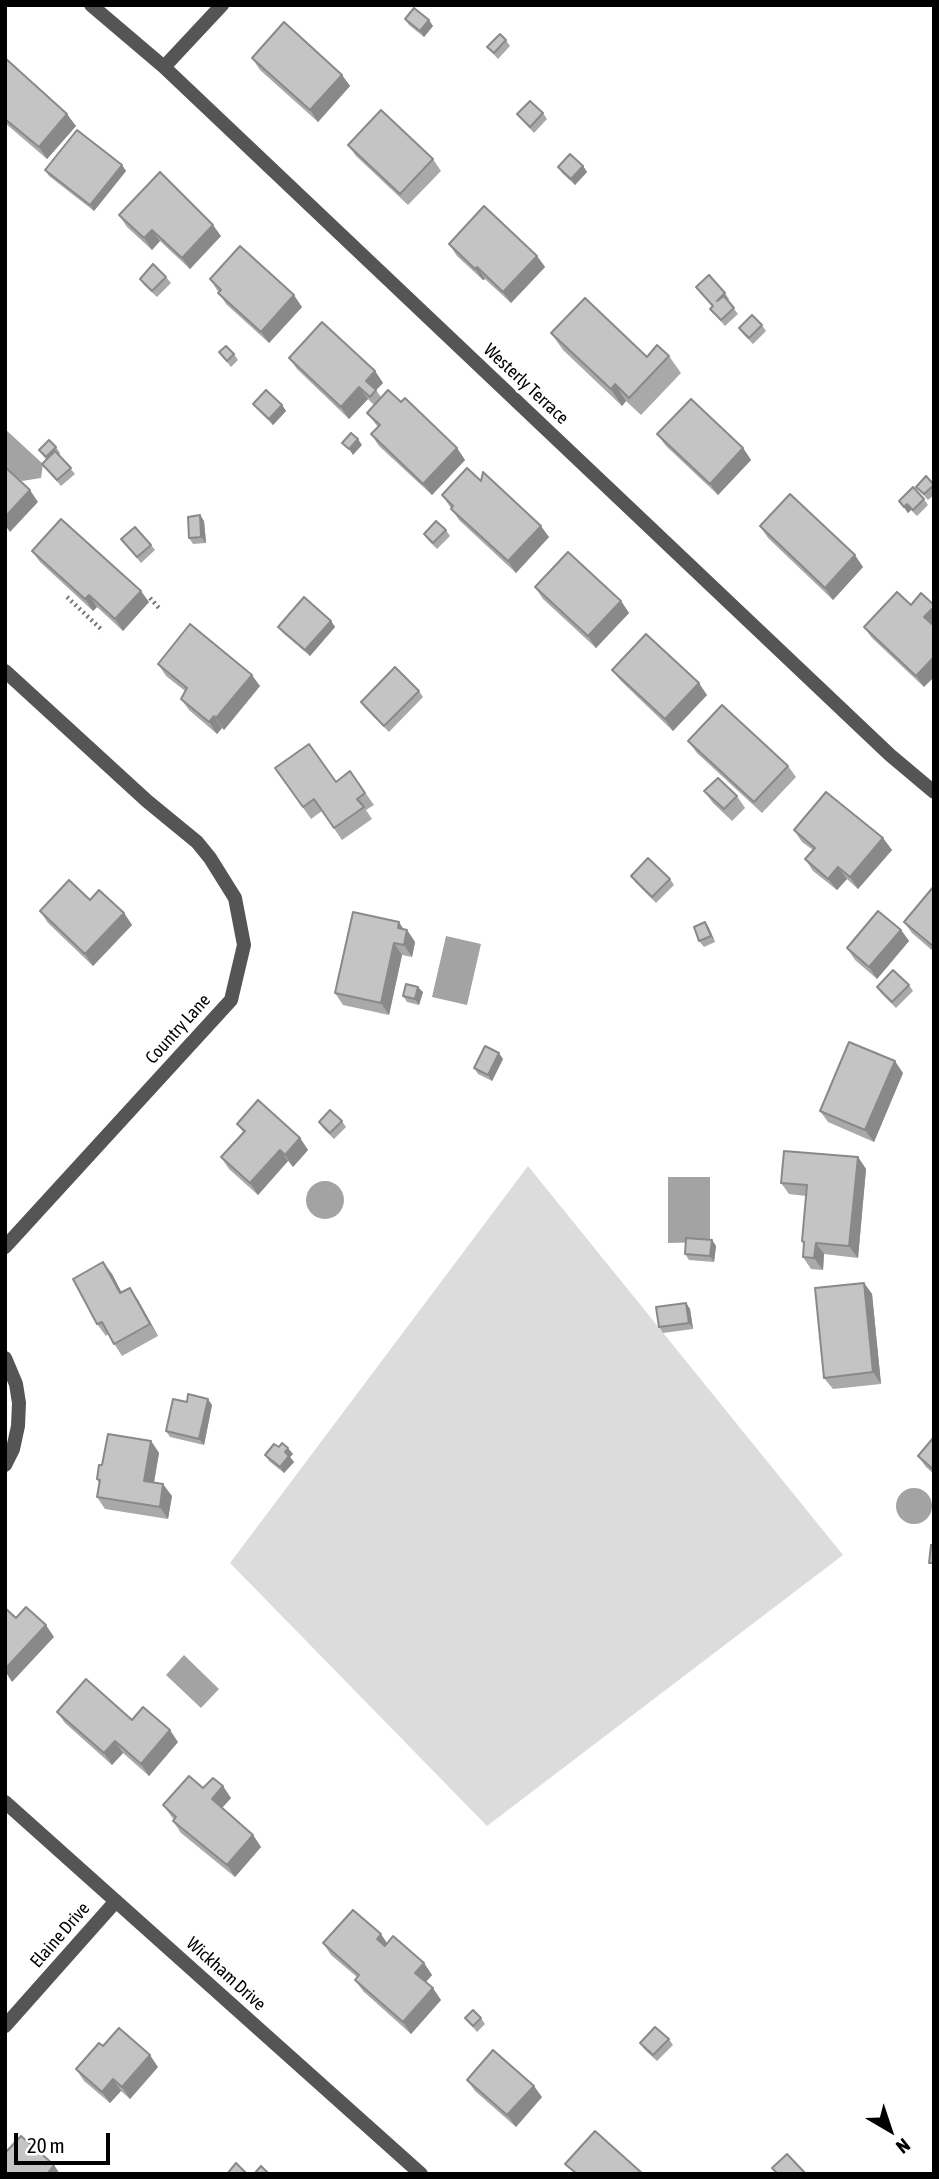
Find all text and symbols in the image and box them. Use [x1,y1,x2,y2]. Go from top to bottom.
street label: Westerly Terrace [479,339,573,429]
street label: Country Lane [141,990,215,1068]
street label: Elaine Drive [26,1898,94,1972]
street label: Wickham Drive [182,1933,270,2015]
north arrow [855,2095,925,2165]
scale bar [18,2120,114,2164]
text: 20 m [27,2133,65,2157]
text: N [892,2134,914,2158]

